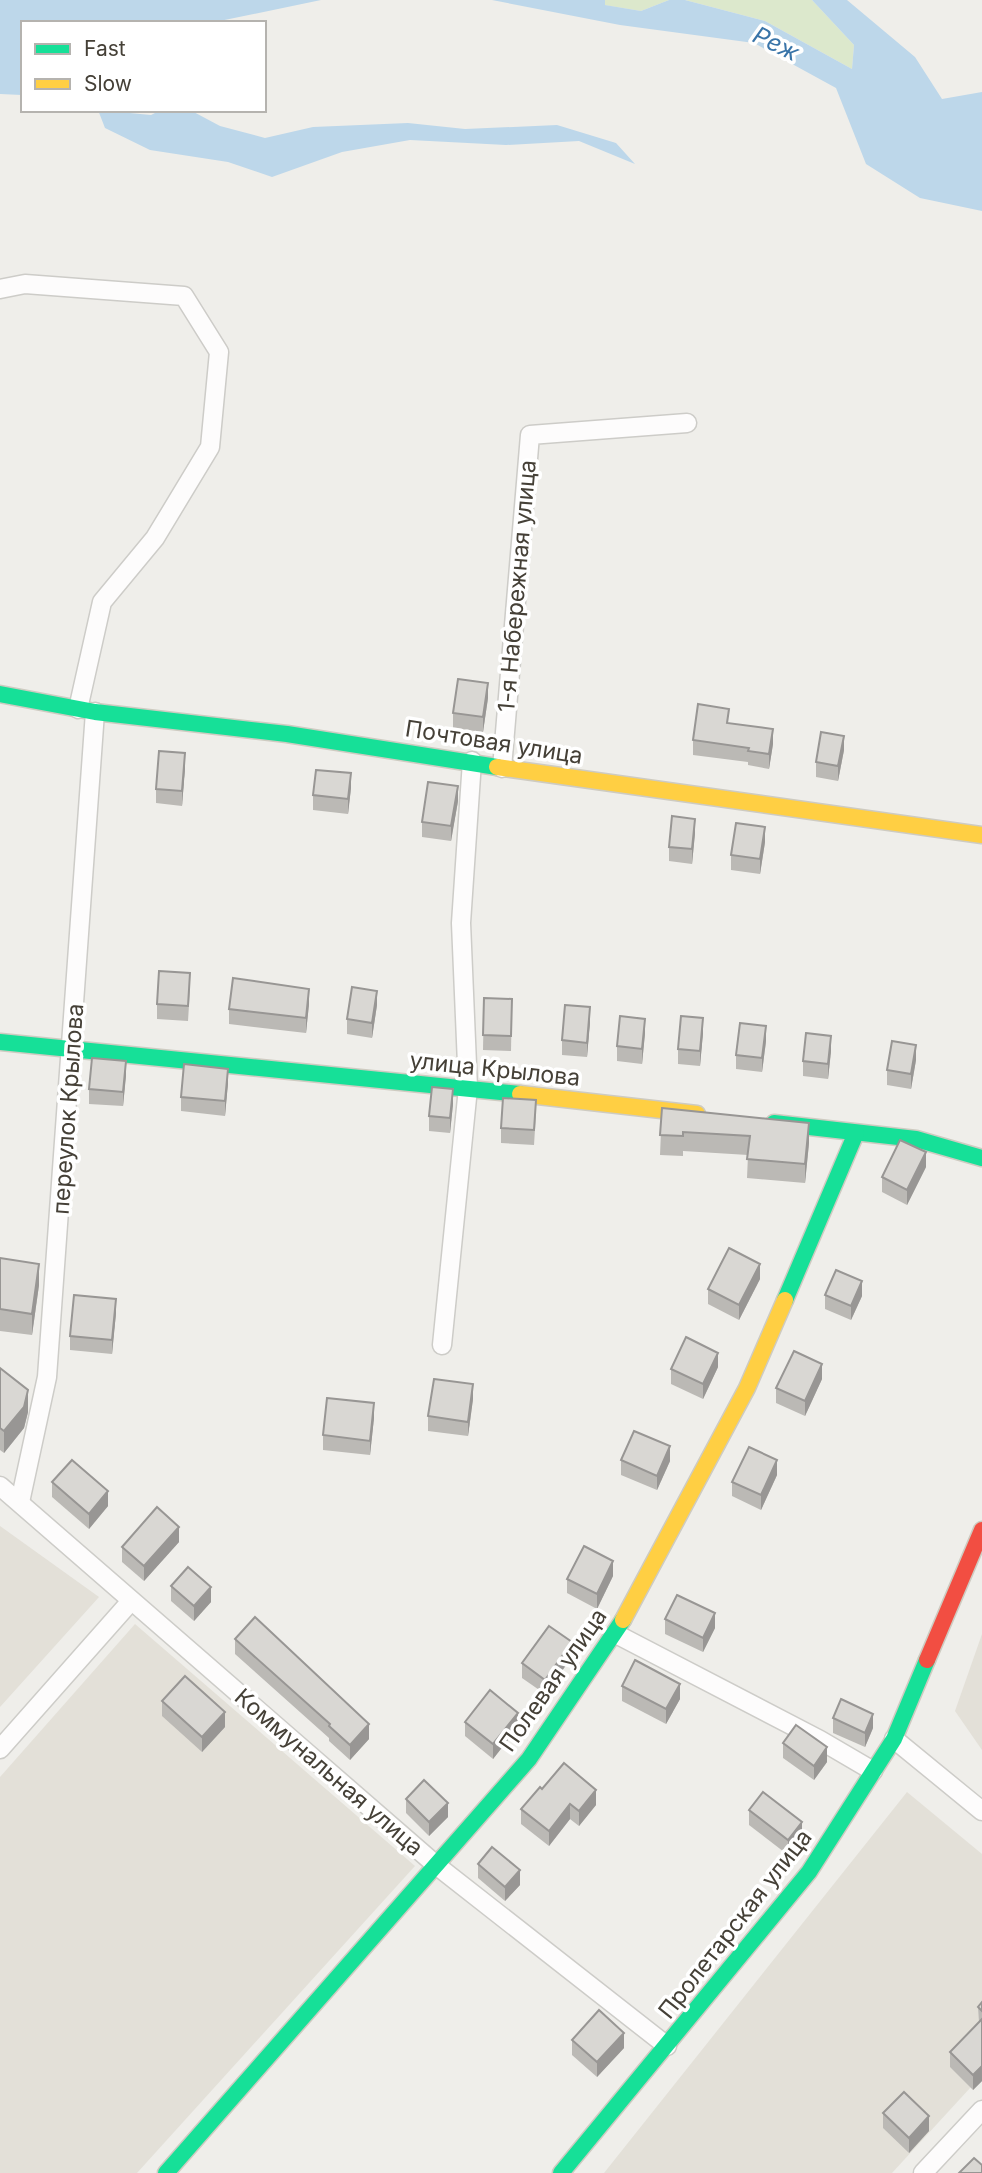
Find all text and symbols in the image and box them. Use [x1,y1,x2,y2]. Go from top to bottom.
water label: Реж [748,20,805,67]
legend [21,21,266,112]
text: Fast [84,36,126,61]
text: Slow [84,71,132,96]
street label: 1-я Набережная улица [492,459,542,713]
street label: Почтовая улица [403,714,585,770]
street label: переулок Крылова [47,1003,89,1215]
street label: улица Крылова [408,1046,582,1092]
street label: Полевая улица [493,1603,613,1757]
street label: Коммунальная улица [229,1683,429,1861]
street label: Пролетарская улица [652,1824,818,2024]

